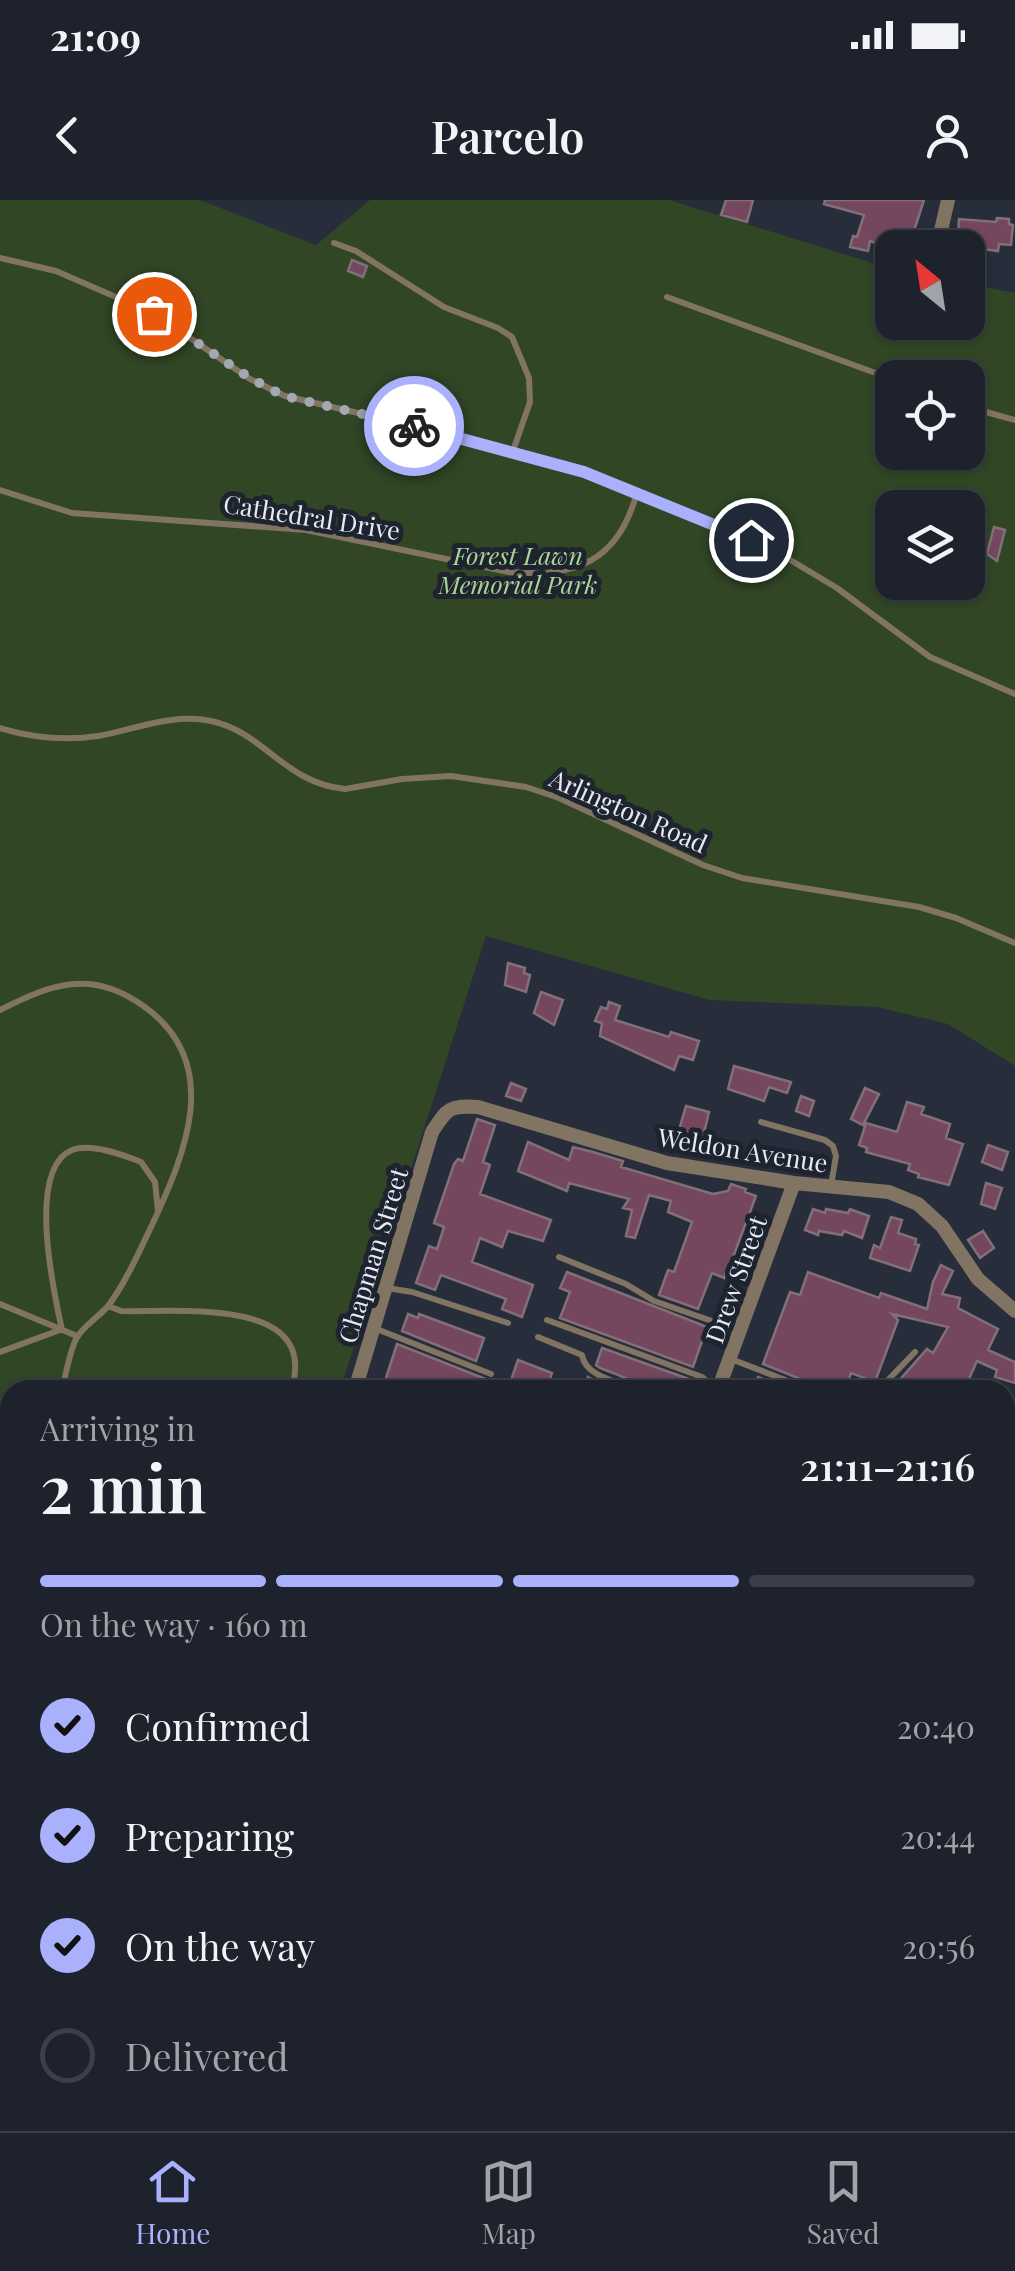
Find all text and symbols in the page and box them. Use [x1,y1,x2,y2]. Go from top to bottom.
text: 21:09 [50,10,141,61]
text: Parcelo [431,105,584,165]
icon: back [40,108,95,163]
icon: person [920,108,975,163]
north arrow [875,230,985,340]
map controls [875,230,985,600]
pin [112,272,197,357]
icon: bag [127,287,182,342]
button: locate [875,360,985,470]
courier [364,376,464,476]
icon: bike [387,399,442,454]
street label: Cathedral Drive [221,486,403,546]
button: layers [875,490,985,600]
pin [709,498,794,583]
icon: home [724,513,779,568]
park label: Forest Lawn Memorial Park [438,538,598,600]
street label: Arlington Road [544,760,713,860]
street label: Weldon Avenue [655,1119,830,1179]
street label: Chapman Street [330,1162,415,1347]
street label: Drew Street [697,1210,774,1347]
text: Arriving in [40,1406,195,1449]
text: 21:11–21:16 [800,1440,975,1491]
text: 2 min [40,1443,206,1529]
text: On the way · 160 m [40,1602,308,1645]
icon: check [40,1698,95,1753]
text: Confirmed [125,1700,310,1751]
text: 20:40 [897,1704,975,1747]
icon: check [40,1808,95,1863]
text: Preparing [125,1810,294,1861]
text: 20:44 [900,1814,975,1857]
icon: check [40,1918,95,1973]
text: On the way [125,1920,315,1971]
text: 20:56 [902,1924,975,1967]
text: Delivered [125,2030,289,2081]
tab: Home [135,2154,210,2251]
tab: Map [481,2154,536,2251]
tab: Saved [807,2154,880,2251]

